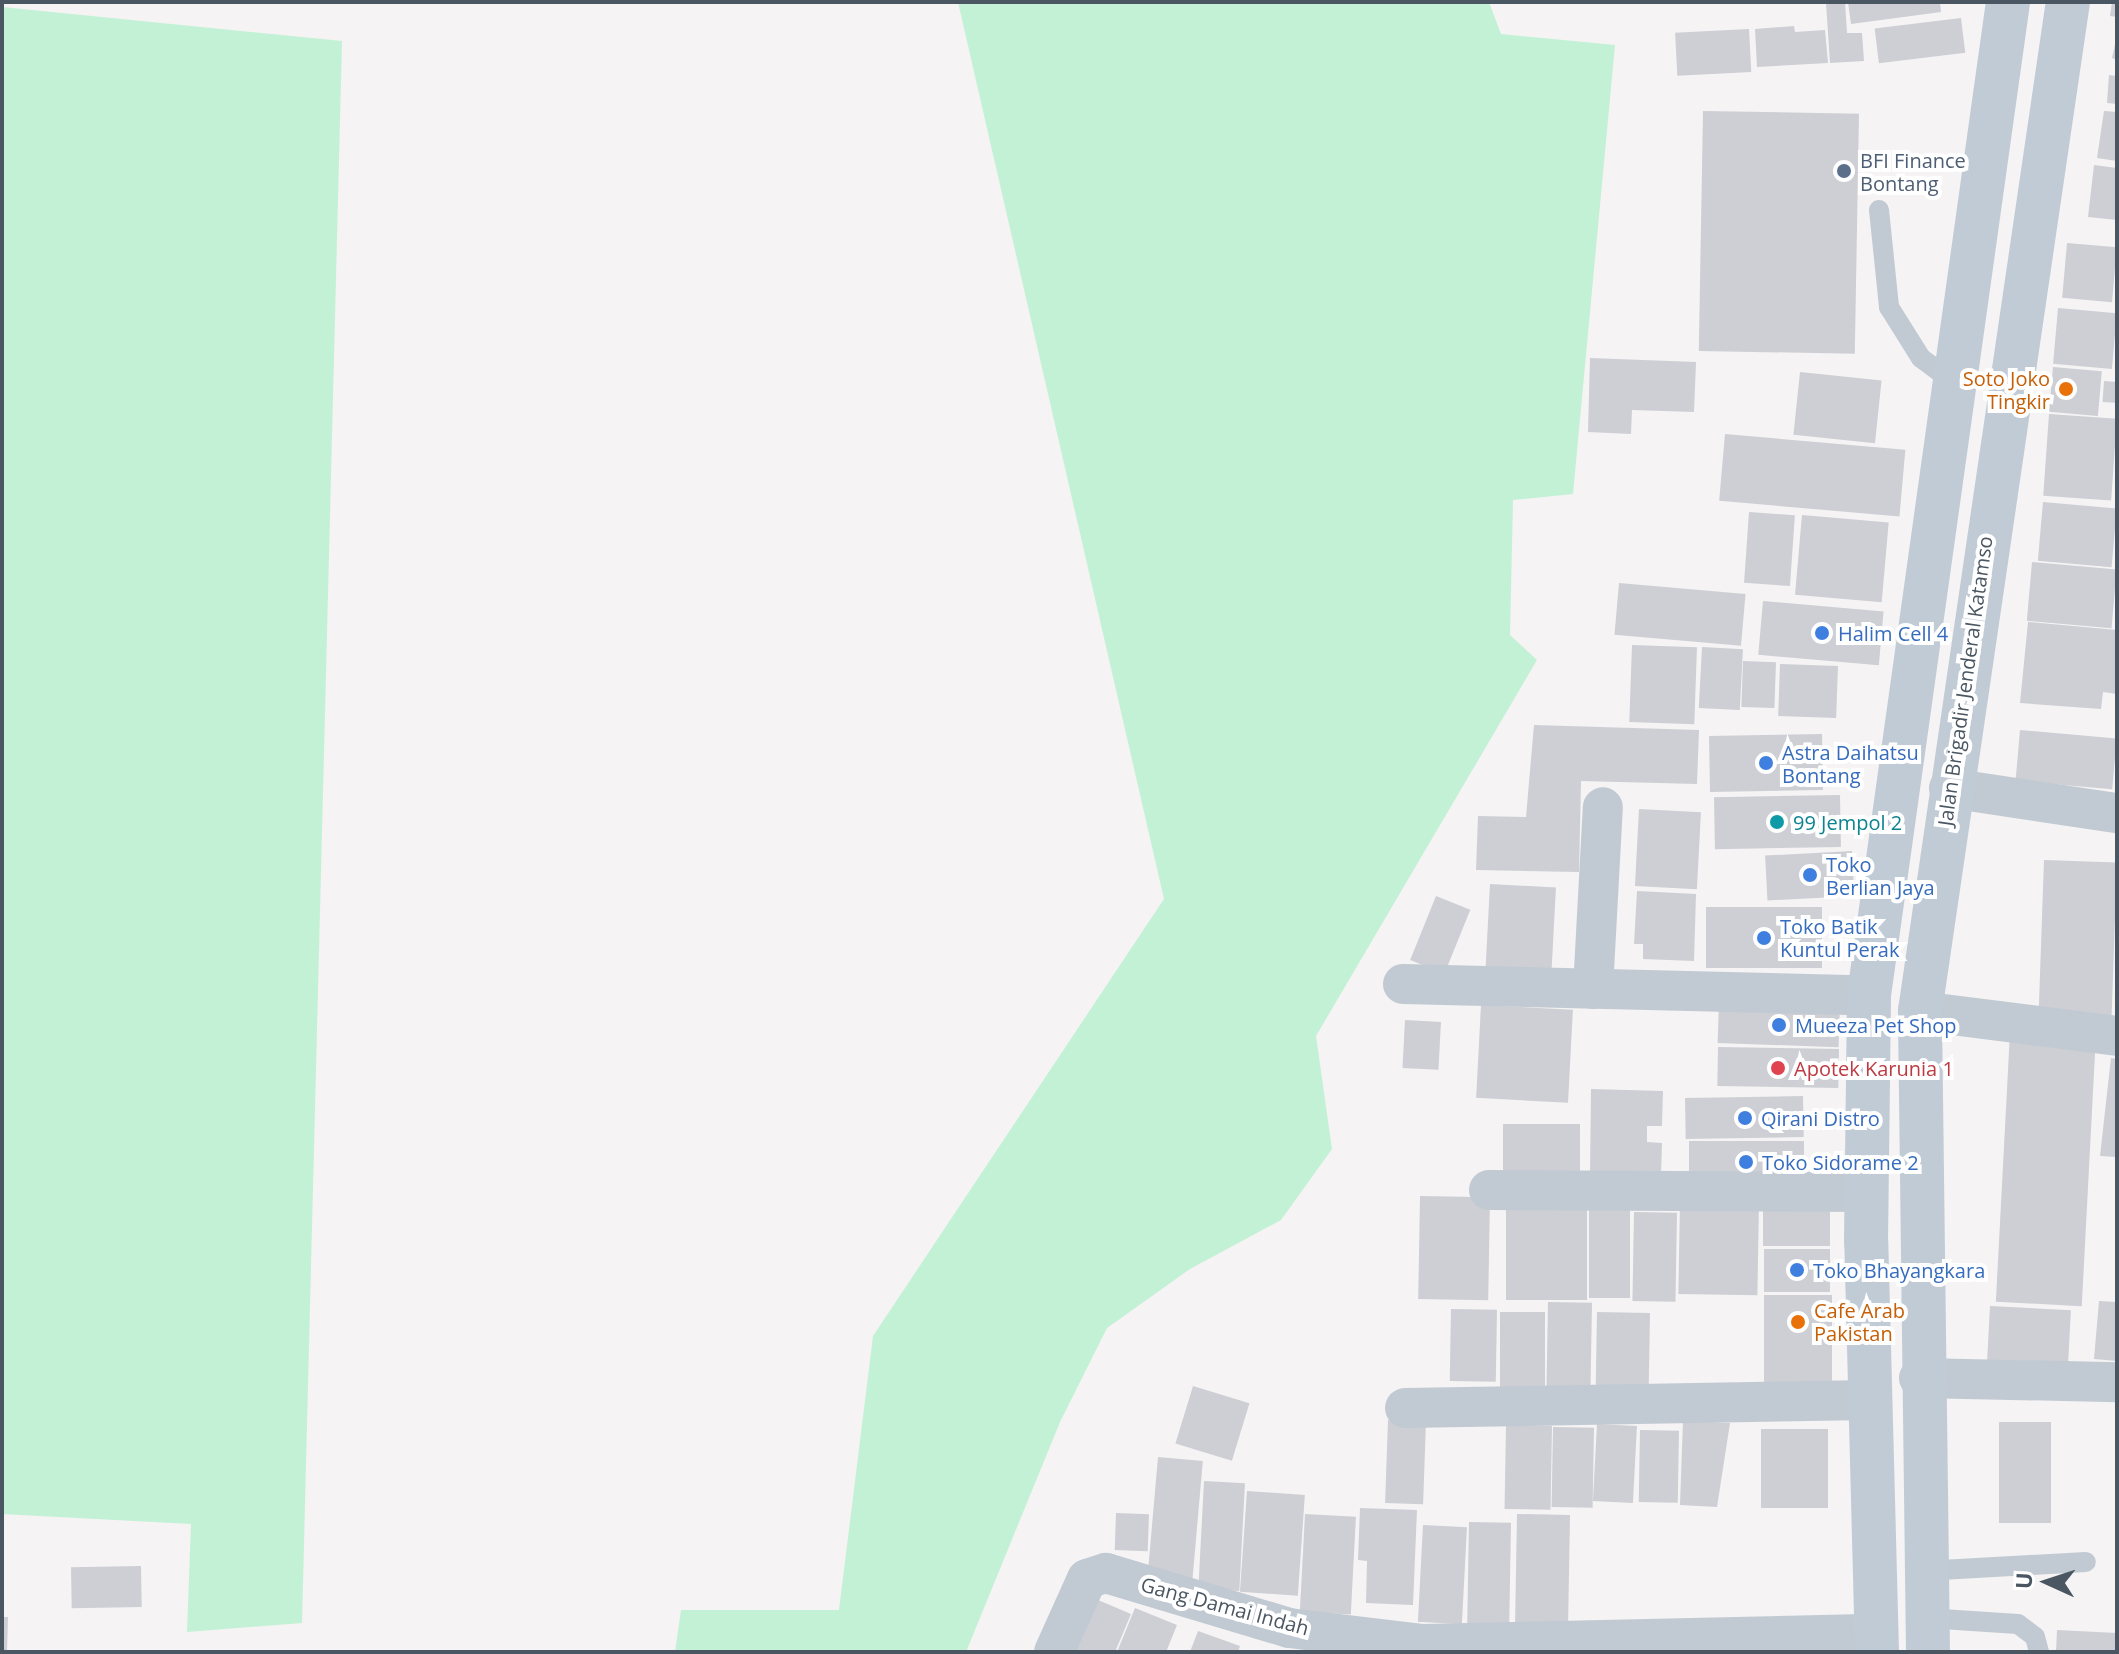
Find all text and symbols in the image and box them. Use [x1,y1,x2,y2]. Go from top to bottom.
place label: BFI Finance Bontang [1860,148,1966,195]
marker: BFI Finance Bontang [1835,162,1853,180]
place label: Soto Joko Tingkir [1963,366,2050,413]
marker: Soto Joko Tingkir [2057,380,2075,398]
street label: Jalan Brigadir Jenderal Katamso [1933,535,1997,827]
place label: Halim Cell 4 [1838,621,1948,645]
marker: Halim Cell 4 [1813,624,1831,642]
place label: Astra Daihatsu Bontang [1782,740,1919,787]
marker: Astra Daihatsu Bontang [1757,754,1775,772]
place label: 99 Jempol 2 [1793,810,1902,834]
marker: 99 Jempol 2 [1768,813,1786,831]
place label: Toko Berlian Jaya [1826,852,1935,899]
marker: Toko Berlian Jaya [1801,866,1819,884]
place label: Toko Batik Kuntul Perak [1780,914,1899,961]
marker: Toko Batik Kuntul Perak [1755,929,1773,947]
place label: Mueeza Pet Shop [1795,1013,1956,1037]
marker: Mueeza Pet Shop [1770,1016,1788,1034]
place label: Apotek Karunia 1 [1794,1056,1954,1080]
marker: Apotek Karunia 1 [1769,1059,1787,1077]
place label: Qirani Distro [1761,1106,1880,1130]
marker: Qirani Distro [1736,1109,1754,1127]
place label: Toko Sidorame 2 [1762,1150,1919,1174]
marker: Toko Sidorame 2 [1737,1153,1755,1171]
place label: Toko Bhayangkara [1813,1258,1985,1282]
marker: Toko Bhayangkara [1788,1261,1806,1279]
place label: Cafe Arab Pakistan [1814,1298,1905,1345]
marker: Cafe Arab Pakistan [1789,1313,1807,1331]
north arrow [2007,1542,2087,1622]
street label: Gang Damai Indah [1138,1572,1312,1640]
text: U [2008,1572,2038,1590]

